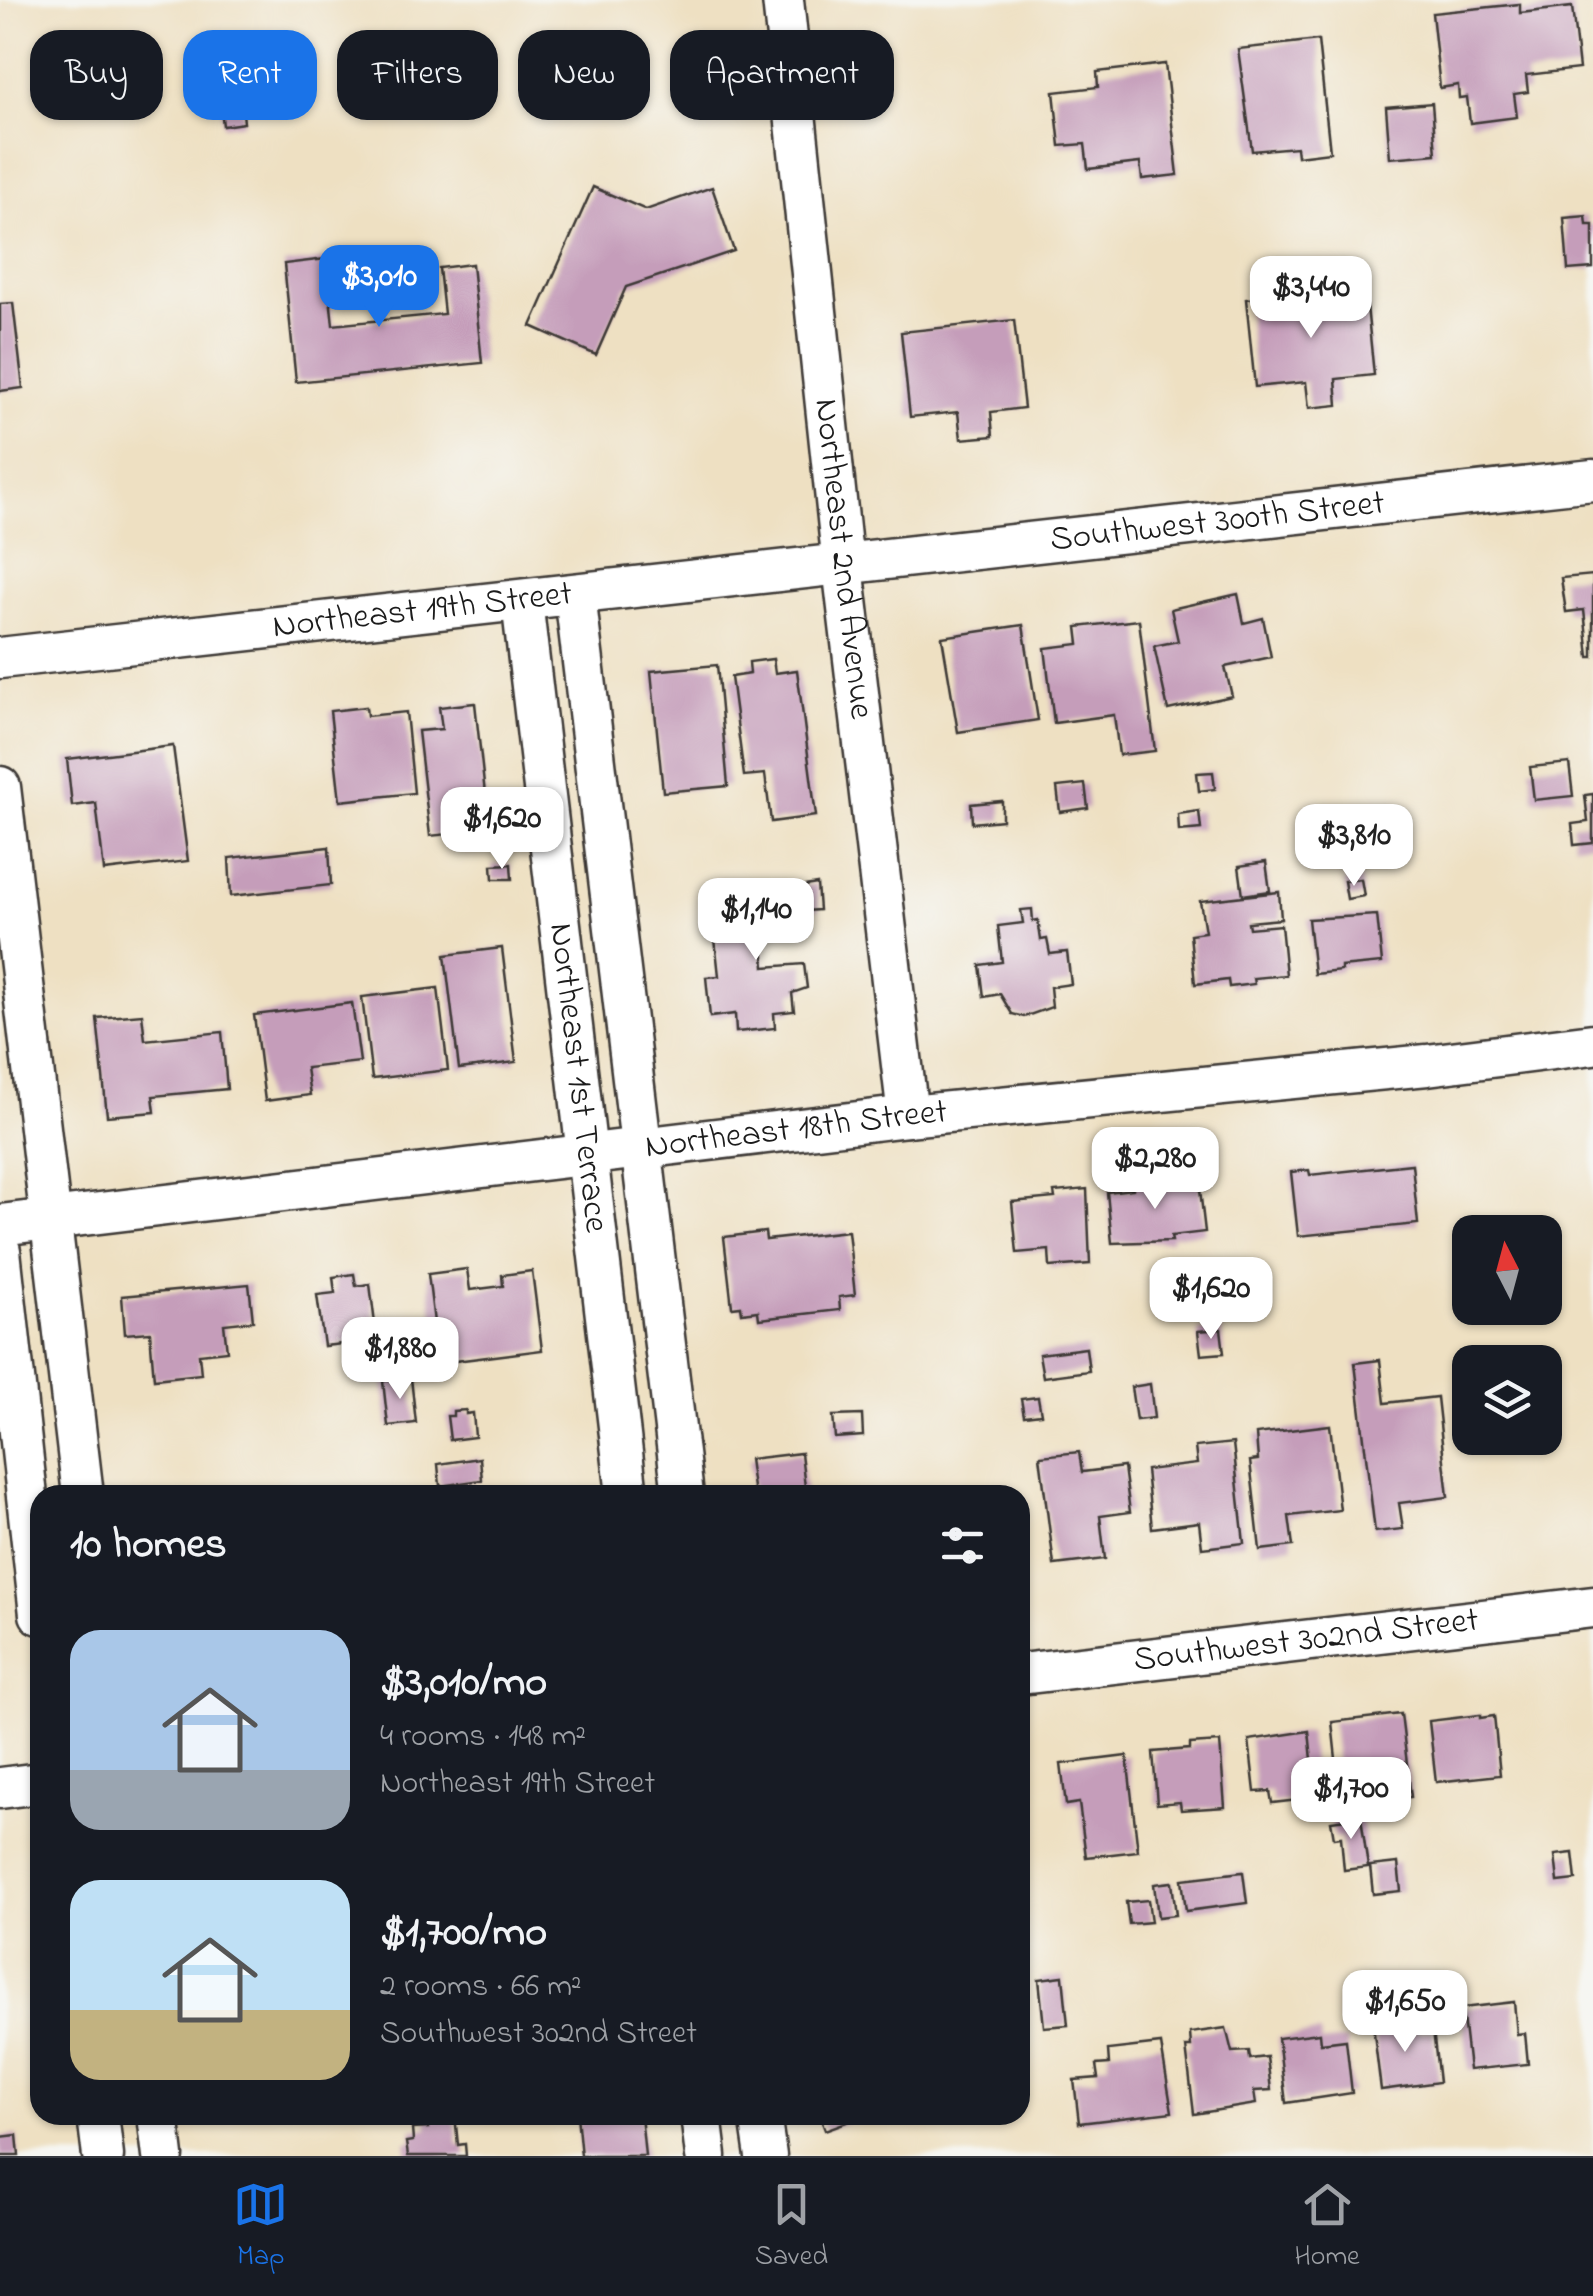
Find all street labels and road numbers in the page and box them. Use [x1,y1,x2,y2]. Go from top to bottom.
street label: Northeast 2nd Avenue [800,396,886,722]
street label: Southwest 300th Street [1048,478,1388,566]
street label: Northeast 19th Street [270,569,575,653]
street label: Northeast 1st Terrace [535,920,622,1236]
street label: Northeast 18th Street [642,1087,950,1173]
street label: Southwest 302nd Street [1131,1595,1482,1686]

